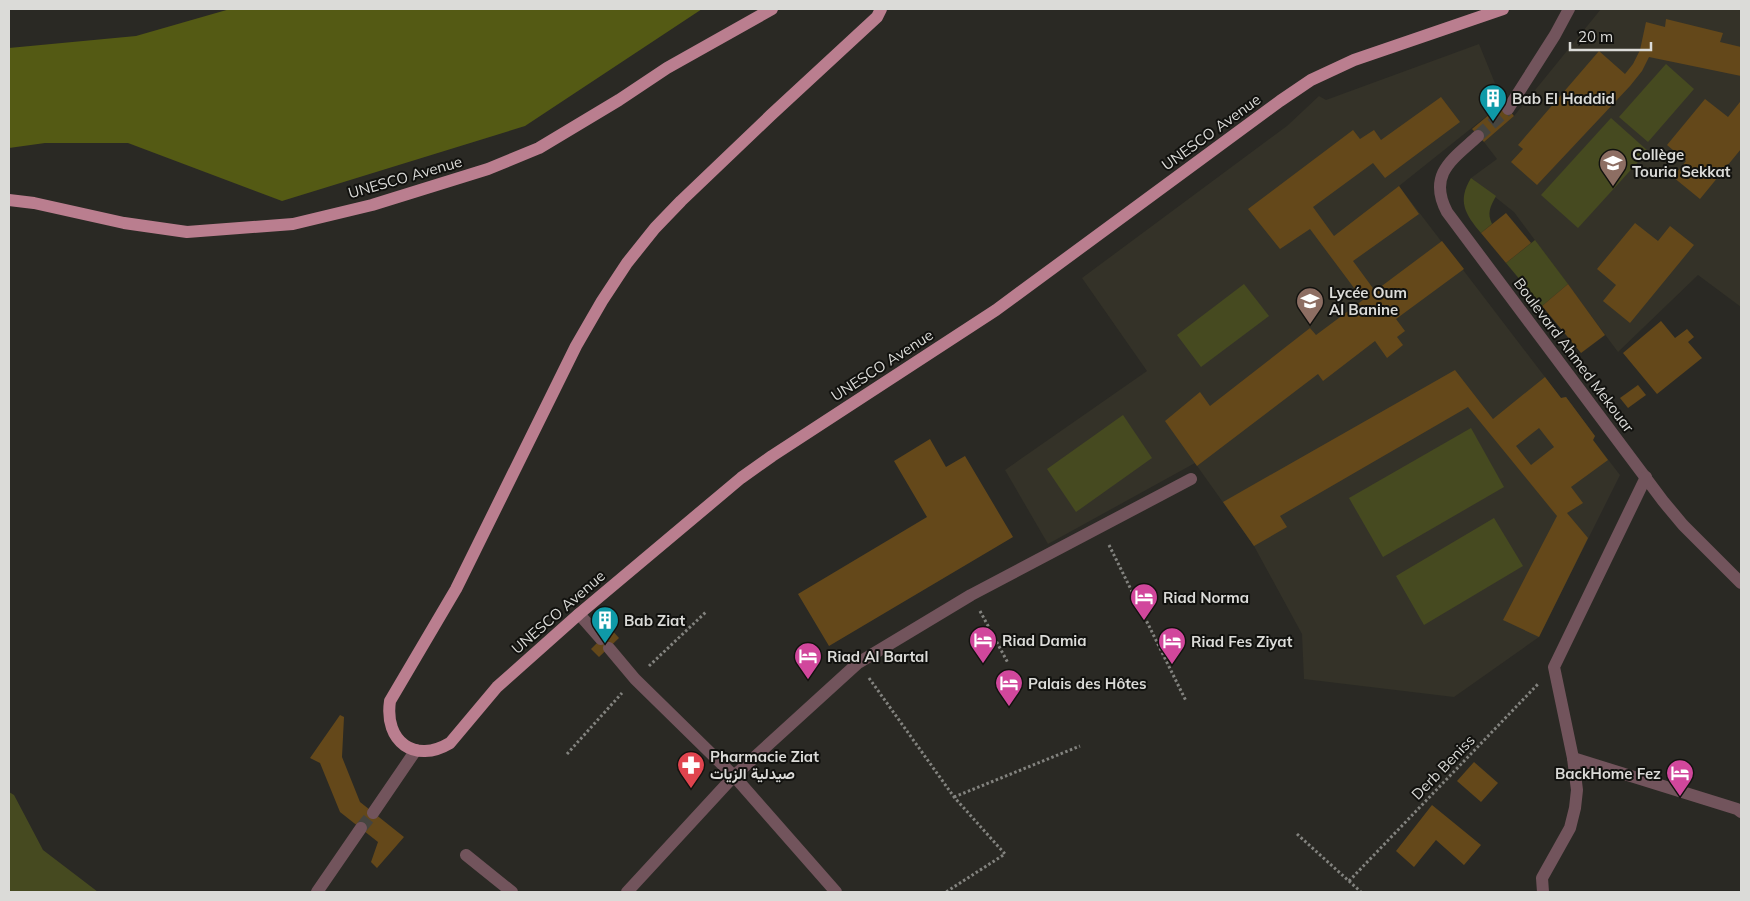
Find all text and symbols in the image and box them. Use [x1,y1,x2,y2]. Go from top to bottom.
scale bar [1570,20,1651,52]
text: 20 m [1578,27,1613,46]
building icon: Bab El Haddid [1478,83,1508,122]
place label: Bab El Haddid [1512,89,1615,108]
street label: UNESCO Avenue [1158,90,1264,174]
place label: Collège Touria Sekkat [1632,145,1731,181]
school or university icon: Collège Touria Sekkat [1598,148,1628,187]
street label: UNESCO Avenue [346,152,464,202]
street label: Boulevard Ahmed Mekouar [1510,274,1639,436]
place label: Lycée Oum Al Banine [1329,283,1407,319]
school or university icon: Lycée Oum Al Banine [1295,286,1325,325]
street label: UNESCO Avenue [827,325,937,405]
street label: UNESCO Avenue [507,566,609,658]
hotel icon: Riad Norma [1129,582,1159,621]
place label: Riad Norma [1163,588,1249,607]
building icon: Bab Ziat [590,605,620,644]
place label: Bab Ziat [624,611,685,630]
hotel icon: Riad Damia [968,625,998,664]
hotel icon: Riad Fes Ziyat [1157,626,1187,665]
place label: Riad Damia [1002,631,1087,650]
place label: Riad Fes Ziyat [1191,632,1293,651]
hotel icon: Riad Al Bartal [793,641,823,680]
place label: Riad Al Bartal [827,647,928,666]
hotel icon: Palais des Hôtes [994,668,1024,707]
place label: Palais des Hôtes [1028,674,1147,693]
street label: Derb Beniss [1407,730,1479,804]
place label: Pharmacie Ziat صيدلية الزيات [710,747,819,783]
pharmacy icon: Pharmacie Ziat صيدلية الزيات [676,750,706,789]
hotel icon: BackHome Fez [1665,758,1695,797]
place label: BackHome Fez [1555,764,1661,783]

